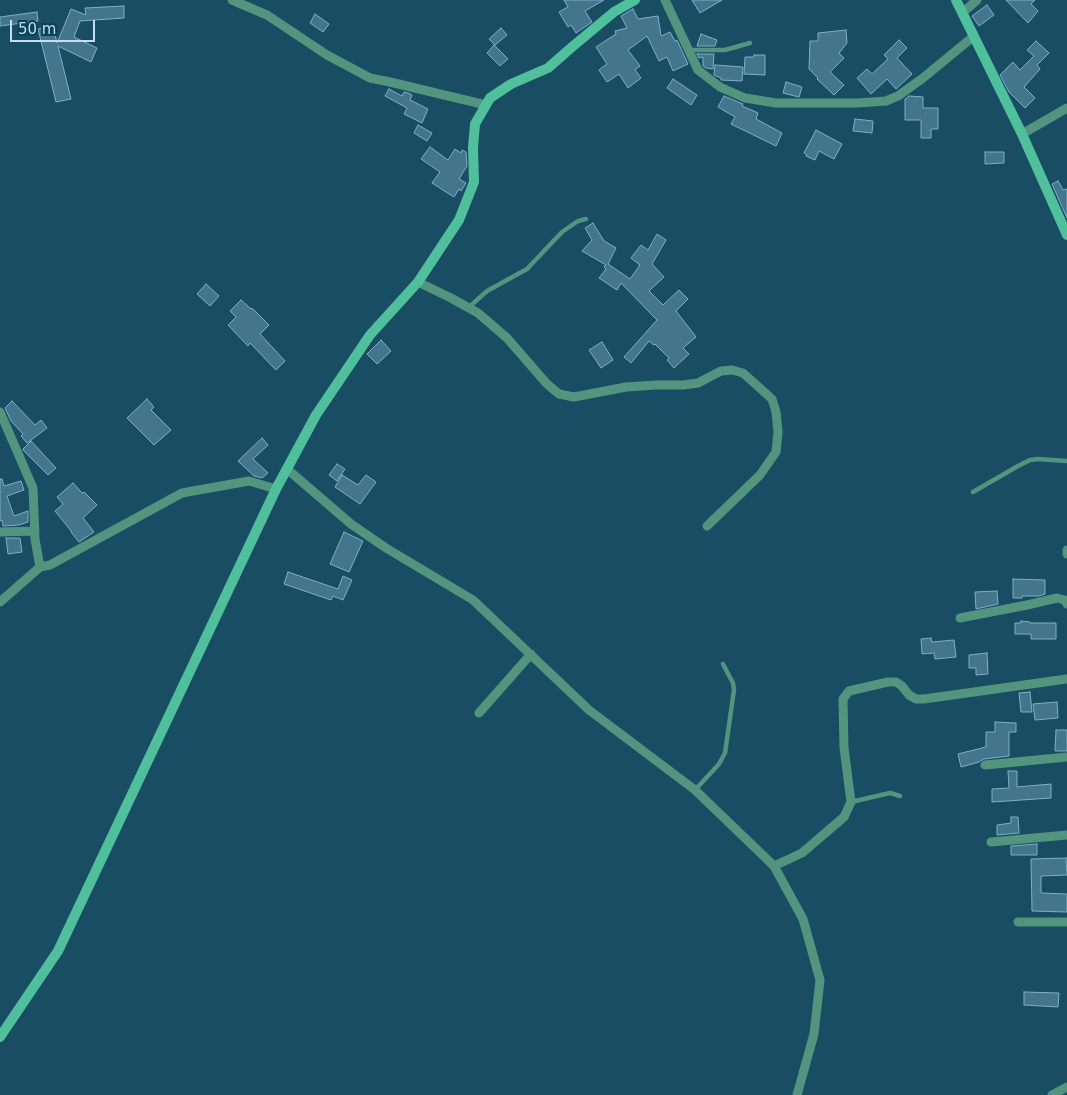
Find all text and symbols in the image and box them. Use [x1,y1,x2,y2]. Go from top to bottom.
scale bar [12,10,98,42]
text: 50 m [18,20,56,38]

